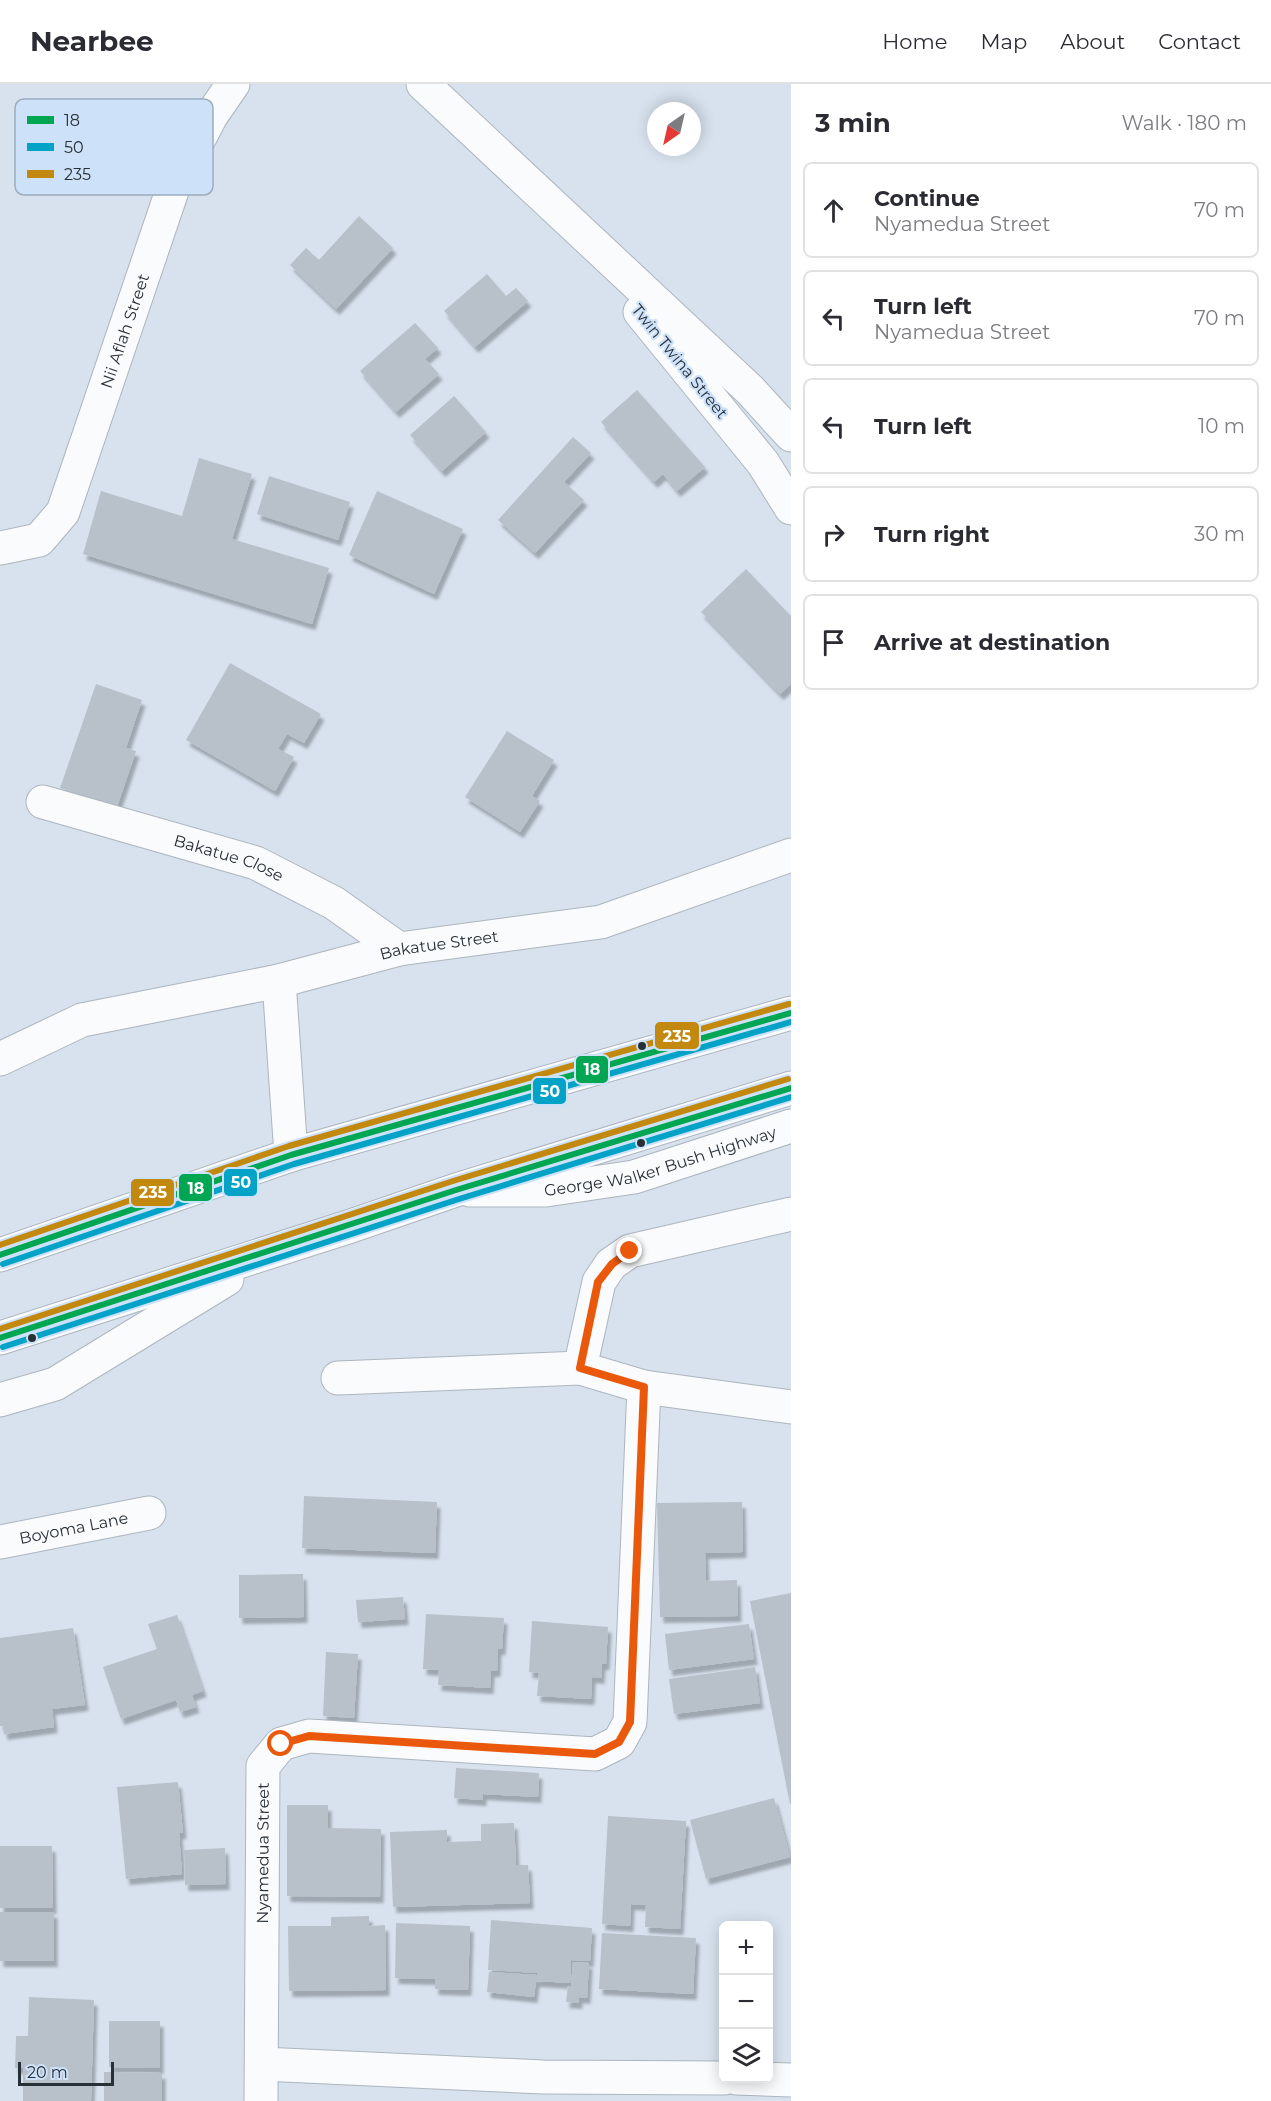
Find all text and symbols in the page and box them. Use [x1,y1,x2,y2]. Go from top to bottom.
text: Nearbee [30,24,154,58]
text: Home [882,29,947,54]
text: Map [980,29,1027,54]
text: About [1060,29,1125,54]
text: Contact [1158,29,1241,54]
legend [15,99,213,195]
north arrow [647,102,701,156]
text: 3 min [815,107,891,139]
text: 18 [64,111,80,130]
text: Walk · 180 m [1122,111,1247,135]
text: 50 [64,138,84,157]
text: 235 [64,165,91,184]
text: Continue [874,185,980,212]
icon: ahead [817,194,850,227]
text: 70 m [1194,198,1245,222]
text: Nyamedua Street [874,212,1050,236]
street label: Nii Aflah Street [97,271,153,391]
text: Turn left [874,293,972,320]
street label: Twin Twina Street [628,300,732,423]
icon: left [817,302,850,335]
text: 70 m [1194,306,1245,330]
text: Nyamedua Street [874,320,1050,344]
icon: left [817,410,850,443]
text: Turn left [874,413,972,440]
text: 10 m [1198,414,1245,438]
icon: right [817,518,850,551]
text: Turn right [874,521,989,548]
text: 30 m [1194,522,1245,546]
icon: arrive [817,626,850,659]
text: Arrive at destination [874,629,1110,656]
street label: Bakatue Close [172,831,287,886]
street label: Bakatue Street [378,927,500,964]
line badge: 235 [654,1021,700,1050]
text: 235 [663,1027,692,1046]
unlabelled marker [636,1040,648,1052]
line badge: 18 [575,1055,609,1084]
text: 18 [584,1060,600,1079]
line badge: 50 [532,1077,567,1105]
text: 50 [540,1082,560,1101]
street label: George Walker Bush Highway [543,1122,779,1200]
unlabelled marker [635,1137,647,1149]
line badge: 50 [223,1168,258,1197]
line badge: 18 [178,1173,213,1202]
text: 50 [231,1173,251,1192]
line badge: 235 [130,1178,175,1207]
text: 18 [188,1179,204,1198]
text: 235 [139,1183,168,1202]
route end [616,1237,642,1263]
unlabelled marker [26,1332,38,1344]
street label: Boyoma Lane [18,1508,130,1548]
route start [267,1730,293,1756]
street label: Nyamedua Street [253,1782,273,1924]
map controls [719,1921,773,2083]
button: + [719,1921,773,1975]
button: − [719,1975,773,2029]
button: layers [719,2029,773,2083]
scale bar [18,2059,114,2086]
text: 20 m [27,2063,68,2082]

